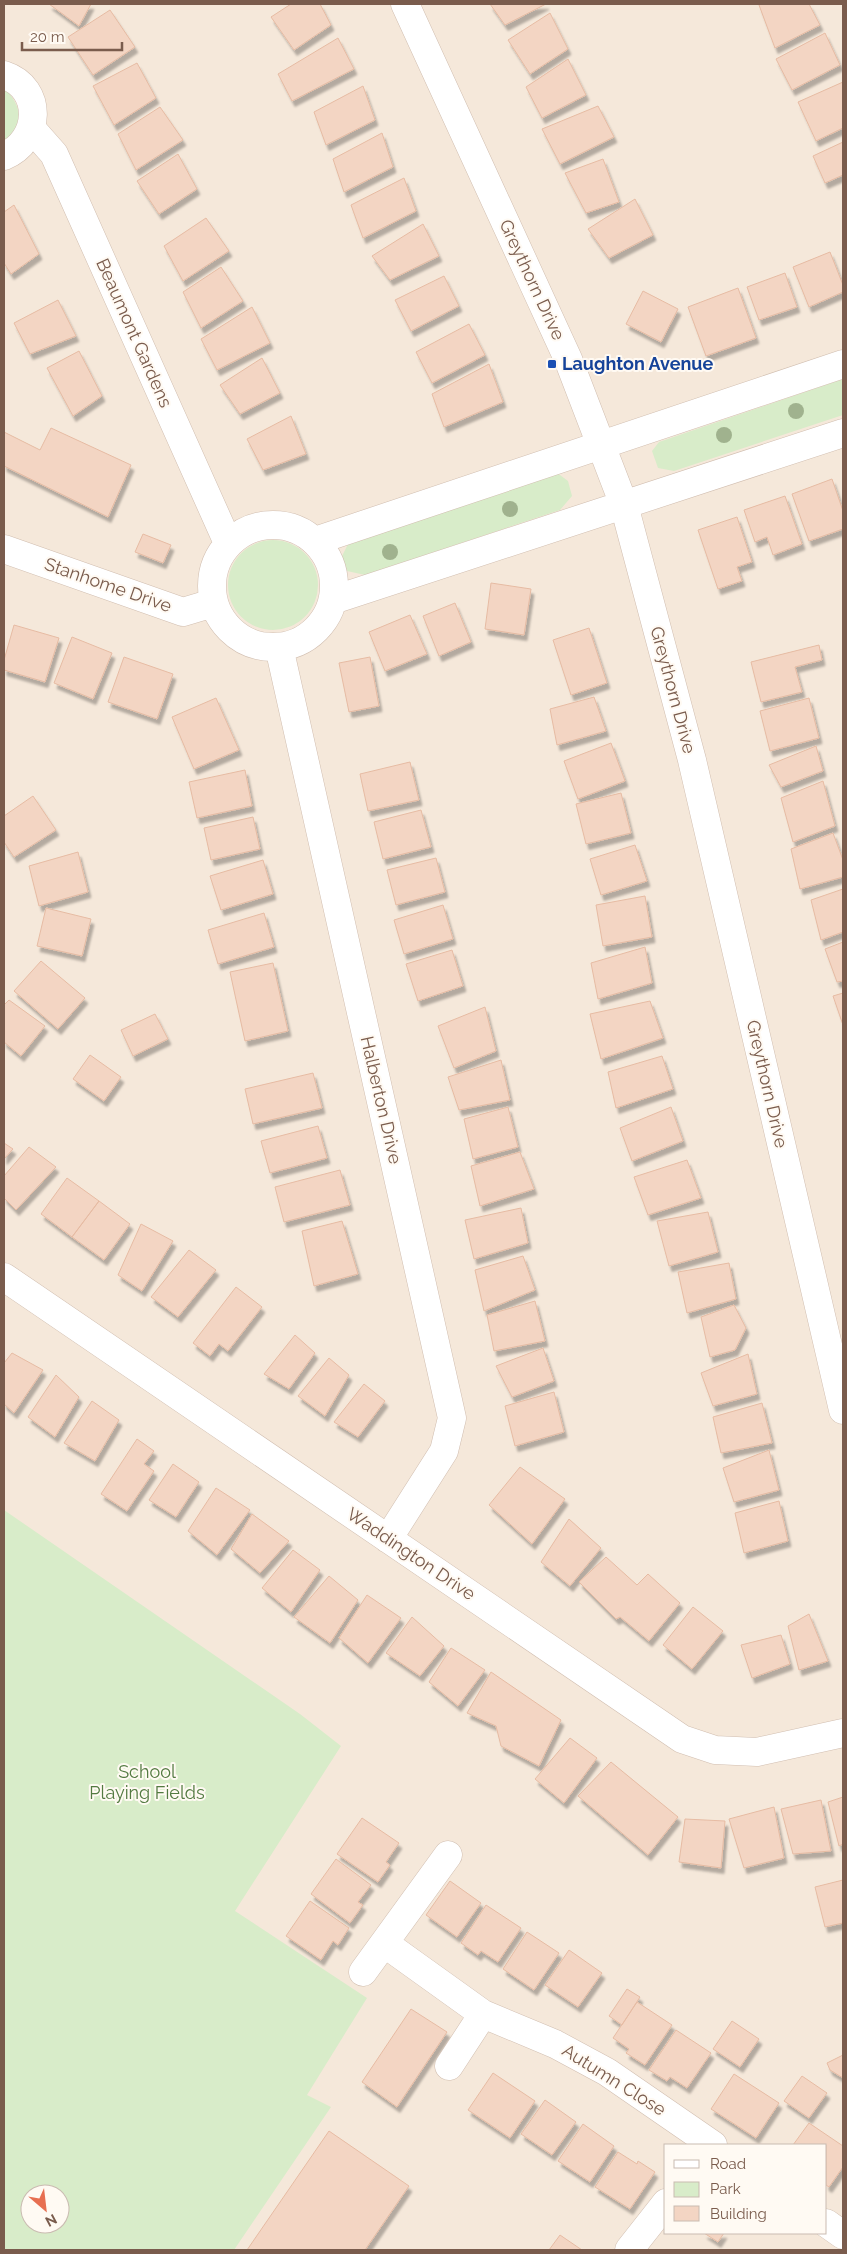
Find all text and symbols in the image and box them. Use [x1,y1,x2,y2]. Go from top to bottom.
scale bar [22,20,122,52]
text: 20 m [30,28,65,46]
street label: Greythorn Drive [495,216,570,344]
street label: Beaumont Gardens [92,255,177,411]
place label: Laughton Avenue [562,353,713,374]
marker: Laughton Avenue [546,358,558,370]
street label: Stanhome Drive [42,553,175,616]
street label: Greythorn Drive [646,624,701,756]
street label: Greythorn Drive [743,1018,792,1150]
street label: Halberton Drive [357,1034,406,1166]
street label: Waddington Drive [343,1503,480,1605]
park label: School Playing Fields [89,1761,205,1803]
street label: Autumn Close [559,2039,670,2120]
legend [664,2144,827,2234]
text: Road [710,2155,746,2173]
text: Park [710,2180,741,2198]
north arrow [20,2184,70,2234]
text: Building [710,2205,767,2223]
text: N [43,2211,60,2230]

